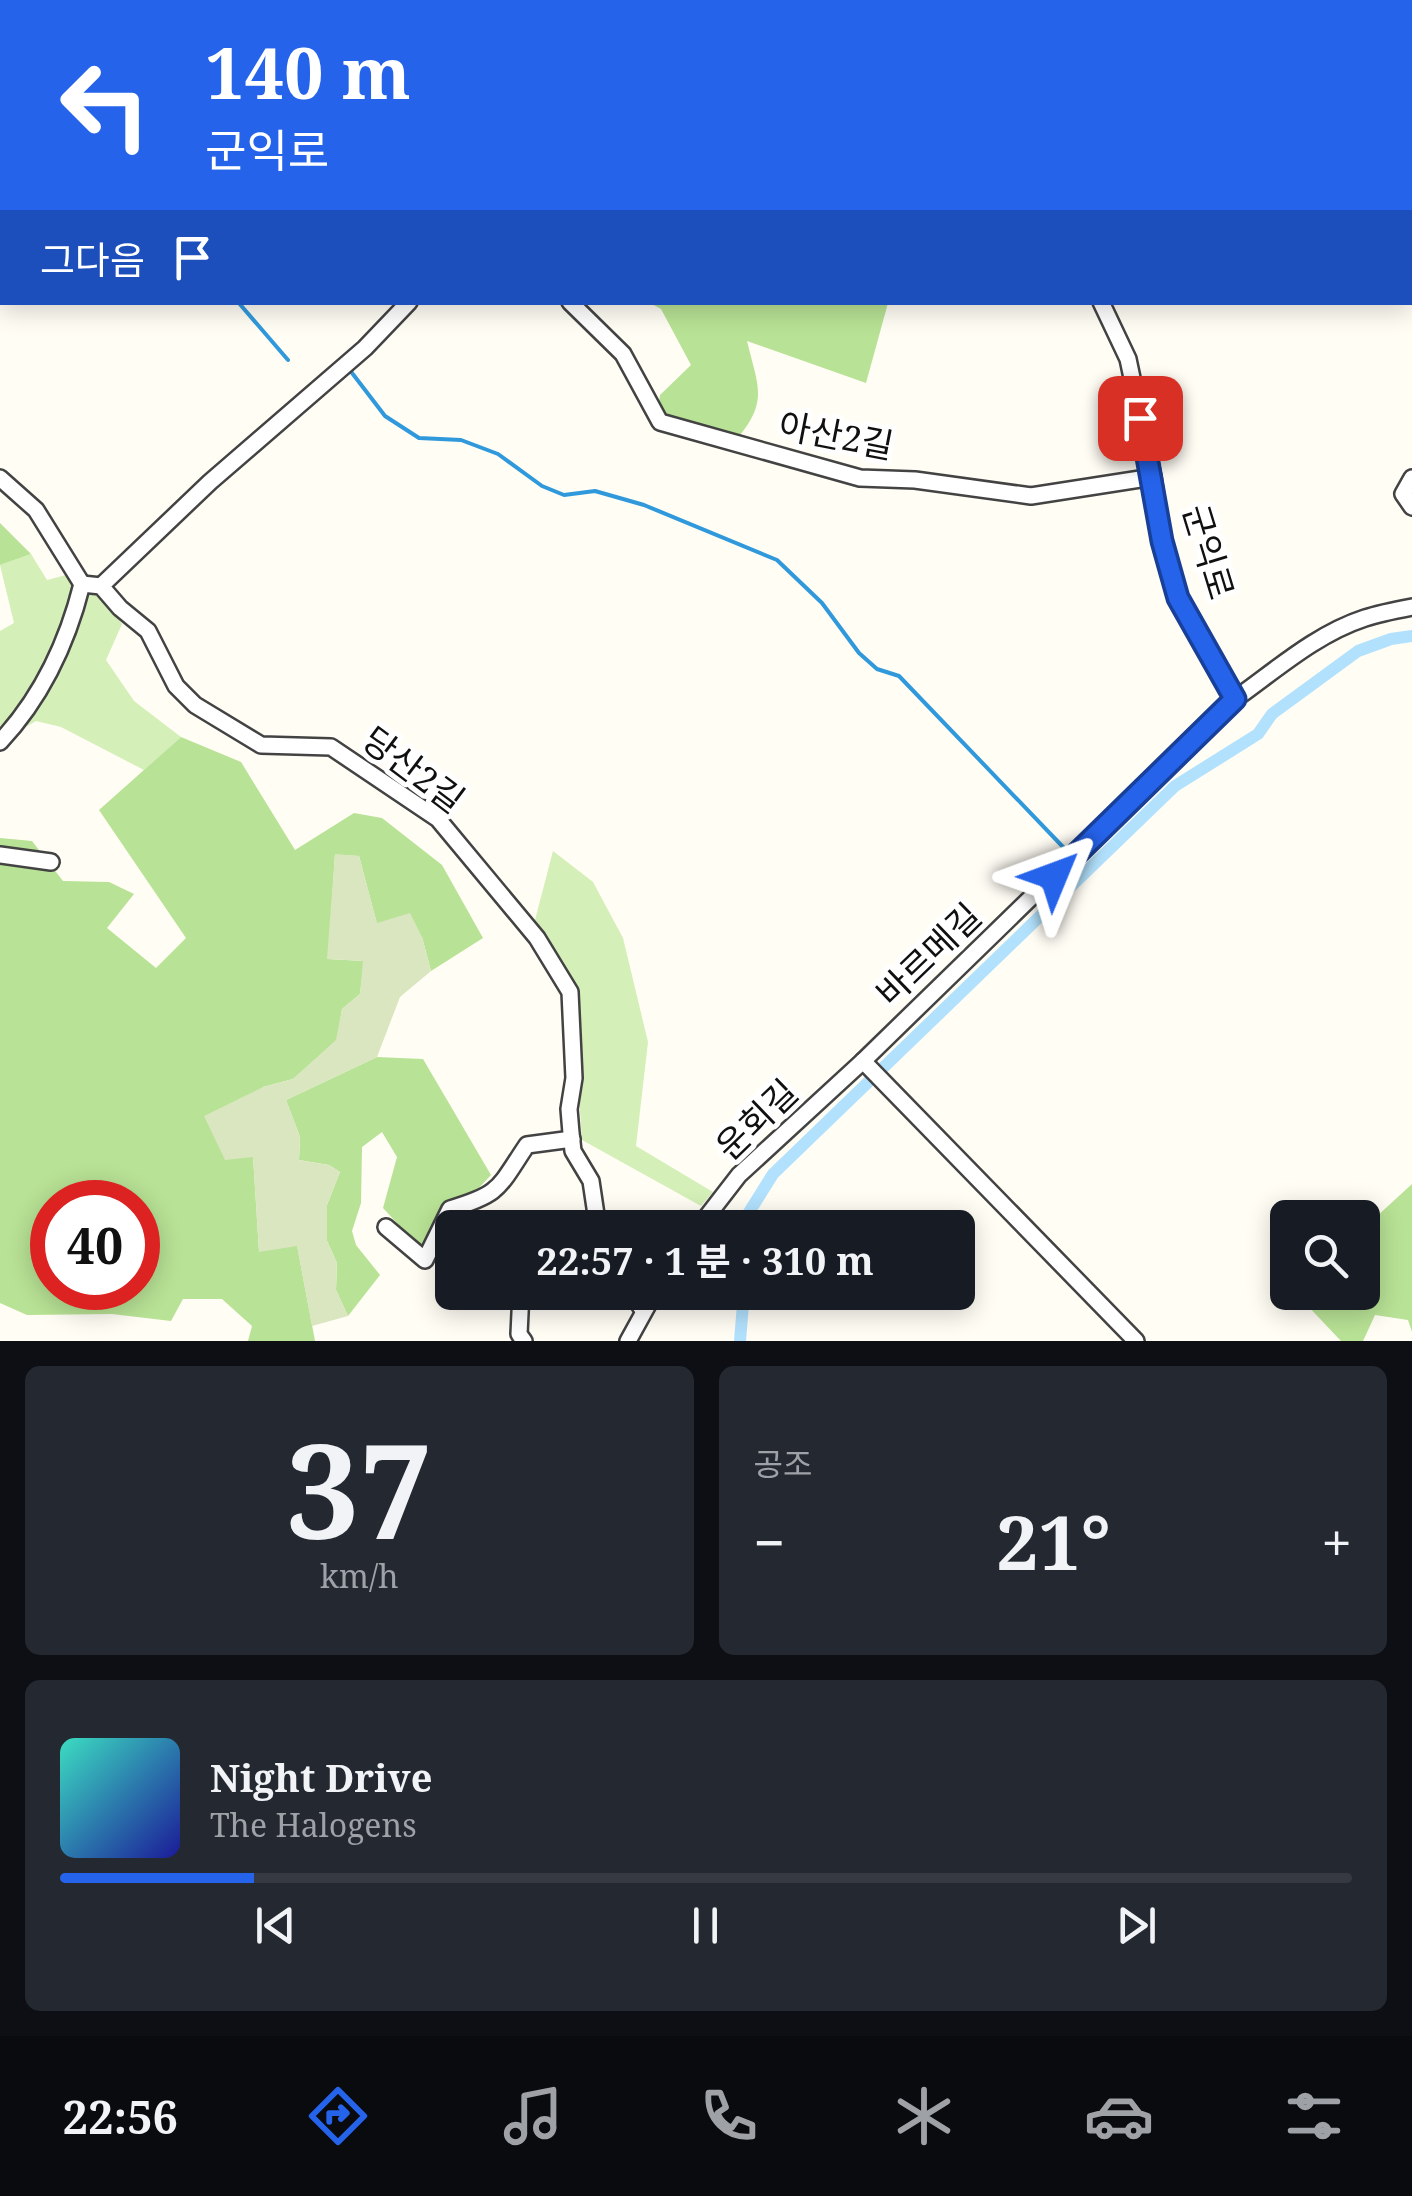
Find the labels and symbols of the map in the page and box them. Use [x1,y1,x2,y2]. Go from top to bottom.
pin [1098,376,1183,461]
street label: 아산2길 [775,400,898,469]
street label: 군익로 [1173,498,1246,605]
street label: 당산2길 [353,715,474,823]
position arrow [1002,824,1106,928]
street label: 바르메길 [865,892,991,1016]
street label: 운회길 [705,1068,807,1169]
speed limit sign: 40 [30,1180,160,1310]

